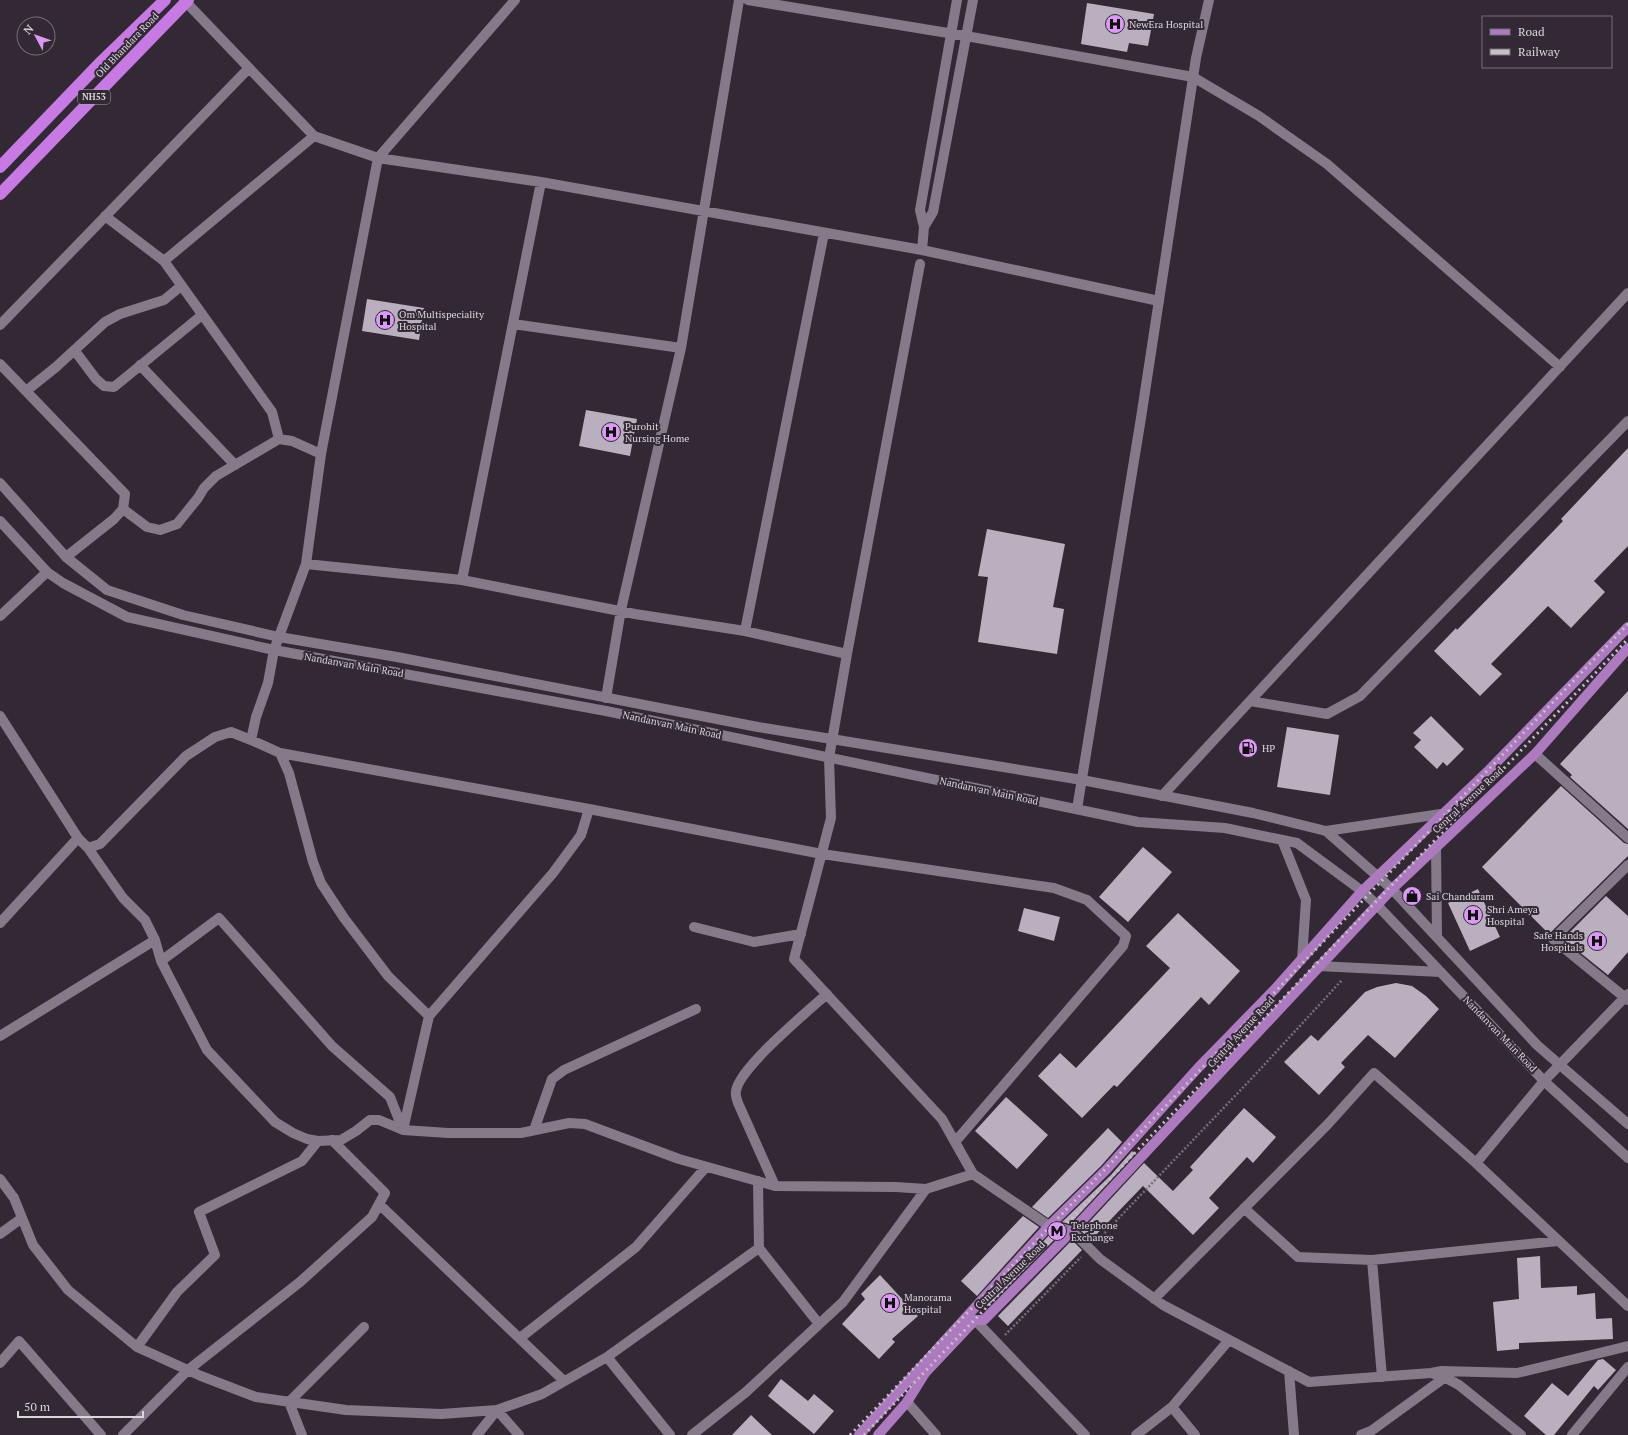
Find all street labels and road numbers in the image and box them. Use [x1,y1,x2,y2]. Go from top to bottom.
street label: Old Bhandara Road [93,9,162,80]
road number: NH53 [78,90,110,104]
street label: Nandanvan Main Road [303,650,405,680]
street label: Nandanvan Main Road [621,708,723,742]
street label: Central Avenue Road [1430,763,1507,836]
street label: Nandanvan Main Road [938,774,1040,808]
street label: Central Avenue Road [1205,993,1278,1070]
street label: Nandanvan Main Road [1460,993,1540,1075]
street label: Central Avenue Road [972,1238,1048,1312]

